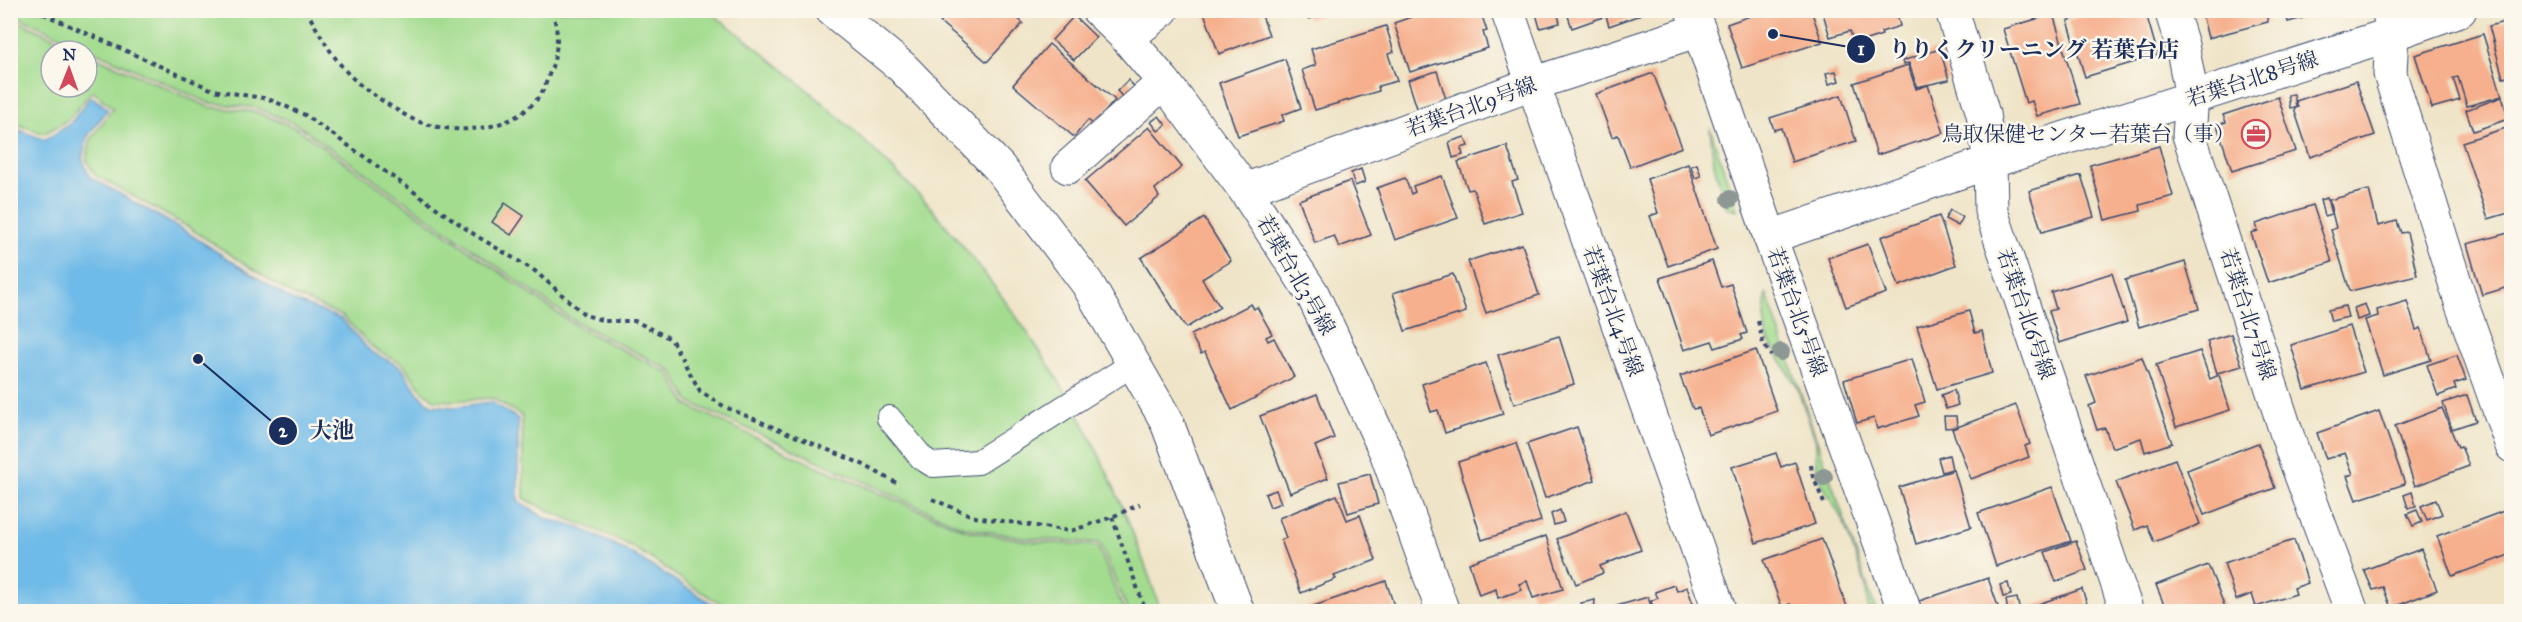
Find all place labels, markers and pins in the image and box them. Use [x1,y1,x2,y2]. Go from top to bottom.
callout: りりくクリーニング 若葉台店 [1846,29,2191,69]
office icon: 鳥取保健センター若葉台（事） [2240,118,2272,150]
place label: 鳥取保健センター若葉台（事） [1942,121,2235,147]
callout: 大池 [268,411,366,451]

